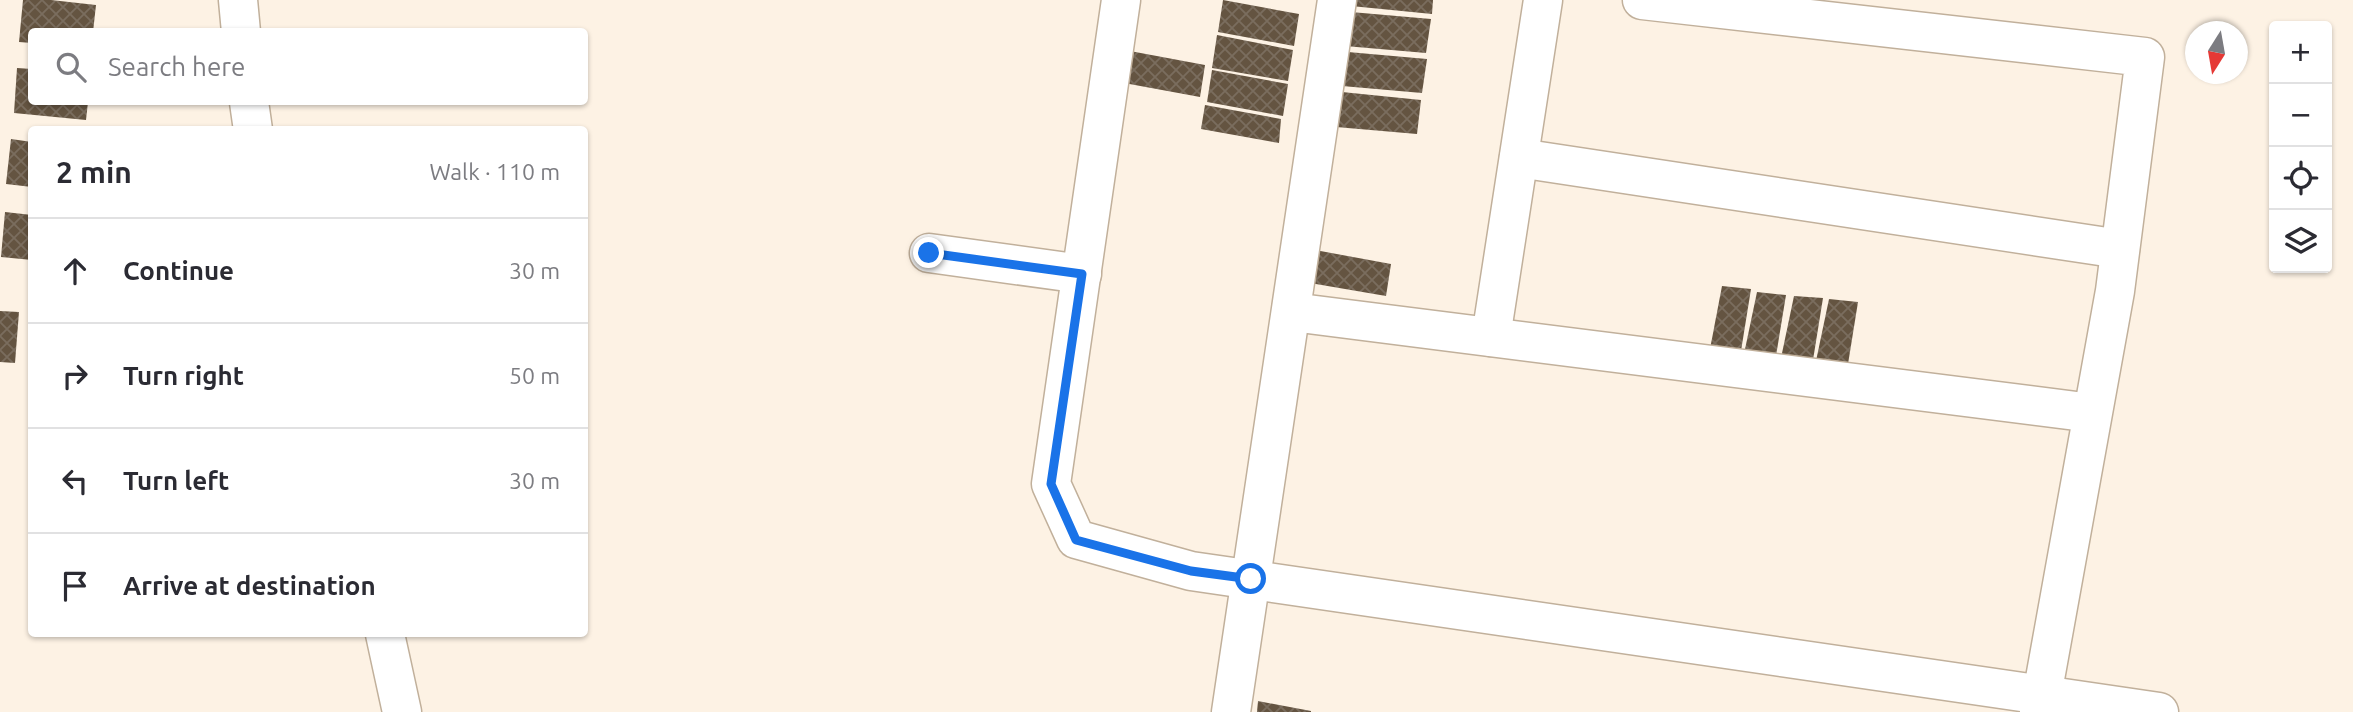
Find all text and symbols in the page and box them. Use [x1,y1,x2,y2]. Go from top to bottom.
north arrow [2185,21,2248,84]
map controls [2269,21,2332,273]
button: + [2269,21,2332,84]
search box [28,28,588,105]
icon: search [52,48,90,86]
text: Search here [108,52,245,81]
button: − [2269,84,2332,147]
button: locate [2269,147,2332,210]
text: 2 min [56,155,132,189]
text: Walk · 110 m [429,159,560,184]
button: layers [2269,210,2332,273]
route end [913,237,944,268]
icon: ahead [56,252,94,290]
text: Continue [123,256,234,285]
text: 30 m [509,258,560,283]
icon: right [56,357,94,395]
text: Turn right [123,361,244,390]
text: 50 m [509,363,560,388]
icon: left [56,462,94,500]
text: Turn left [123,466,229,495]
text: 30 m [509,468,560,493]
route start [1235,563,1266,594]
icon: arrive [56,567,94,605]
text: Arrive at destination [123,571,376,600]

